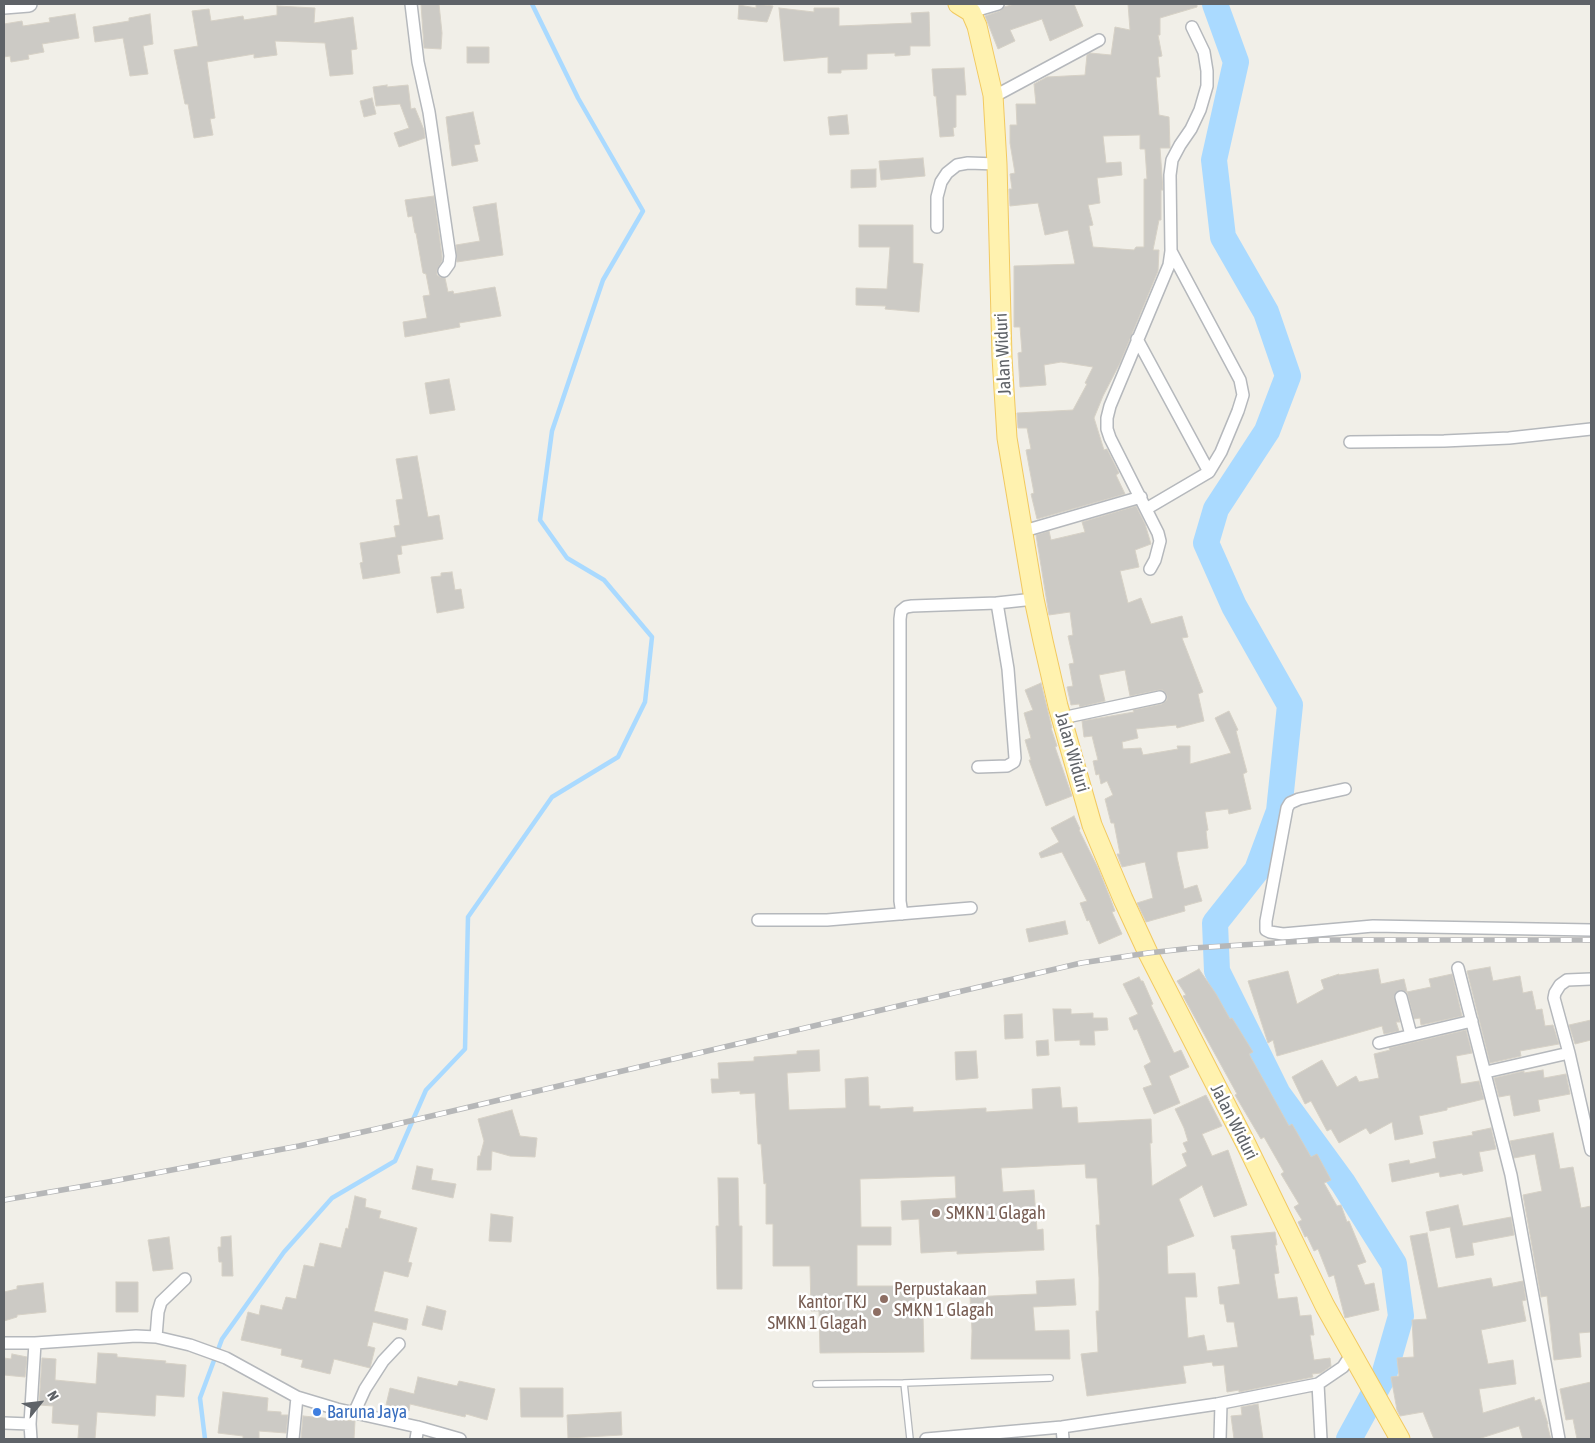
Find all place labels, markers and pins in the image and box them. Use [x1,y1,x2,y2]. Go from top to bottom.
place label: SMKN 1 Glagah [946,1202,1046,1224]
marker: SMKN 1 Glagah [930,1207,942,1219]
place label: Perpustakaan SMKN 1 Glagah [894,1278,994,1320]
place label: Kantor TKJ SMKN 1 Glagah [767,1291,867,1334]
marker: Perpustakaan SMKN 1 Glagah [878,1293,890,1305]
marker: Kantor TKJ SMKN 1 Glagah [871,1306,883,1318]
place label: Baruna Jaya [327,1401,407,1423]
marker: Baruna Jaya [311,1406,323,1418]

